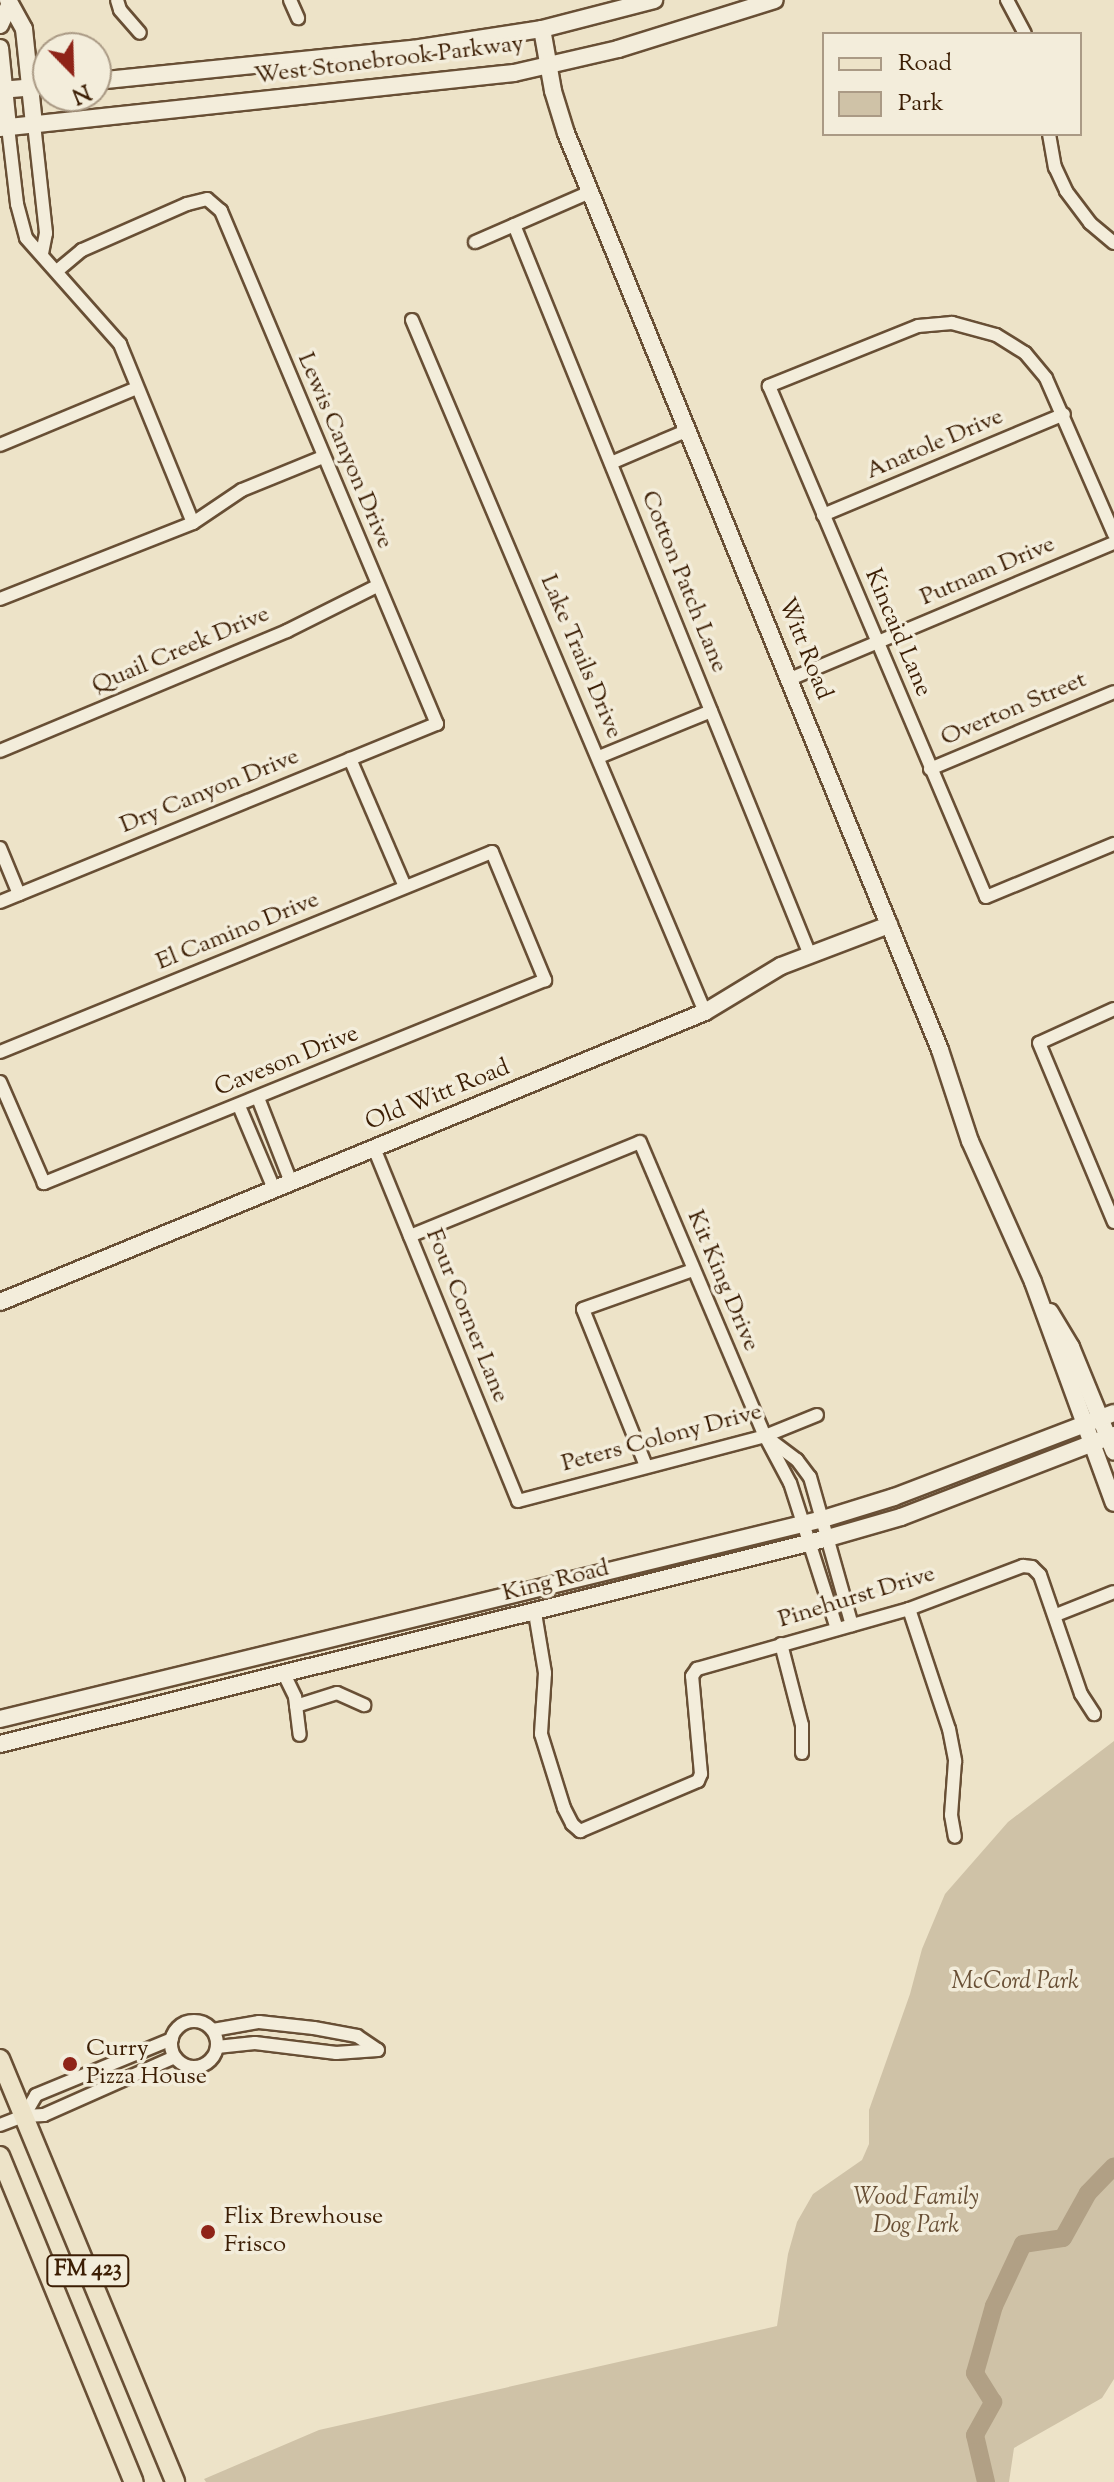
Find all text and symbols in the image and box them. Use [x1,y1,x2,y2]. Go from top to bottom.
street label: West Stonebrook Parkway [253,30,525,92]
north arrow [32,32,112,112]
legend [822,32,1082,136]
text: Road [898,47,952,81]
text: N [66,74,95,110]
text: Park [898,87,944,121]
street label: Lewis Canyon Drive [290,349,398,553]
street label: Anatole Drive [862,403,1008,487]
street label: Cotton Patch Lane [633,487,733,677]
street label: Putnam Drive [916,531,1060,613]
street label: Kincaid Lane [857,565,937,701]
street label: Lake Trails Drive [533,571,627,743]
street label: Witt Road [771,594,837,704]
street label: Quail Creek Drive [88,601,274,701]
street label: Overton Street [937,666,1091,754]
street label: Dry Canyon Drive [116,743,304,841]
street label: El Camino Drive [152,886,324,978]
street label: Caveson Drive [211,1020,363,1104]
street label: Old Witt Road [362,1054,514,1138]
street label: Kit King Drive [679,1206,765,1356]
street label: Four Corner Lane [418,1225,514,1407]
street label: Peters Colony Drive [559,1398,765,1480]
street label: King Road [500,1555,612,1609]
street label: Pinehurst Drive [775,1561,939,1635]
park label: McCord Park [951,1969,1079,1997]
place label: Curry Pizza House [86,2036,207,2092]
marker: Curry Pizza House [61,2055,79,2073]
park label: Wood Family Dog Park [853,2185,979,2241]
place label: Flix Brewhouse Frisco [224,2204,383,2260]
marker: Flix Brewhouse Frisco [199,2223,217,2241]
road number: FM 423 [46,2253,130,2289]

